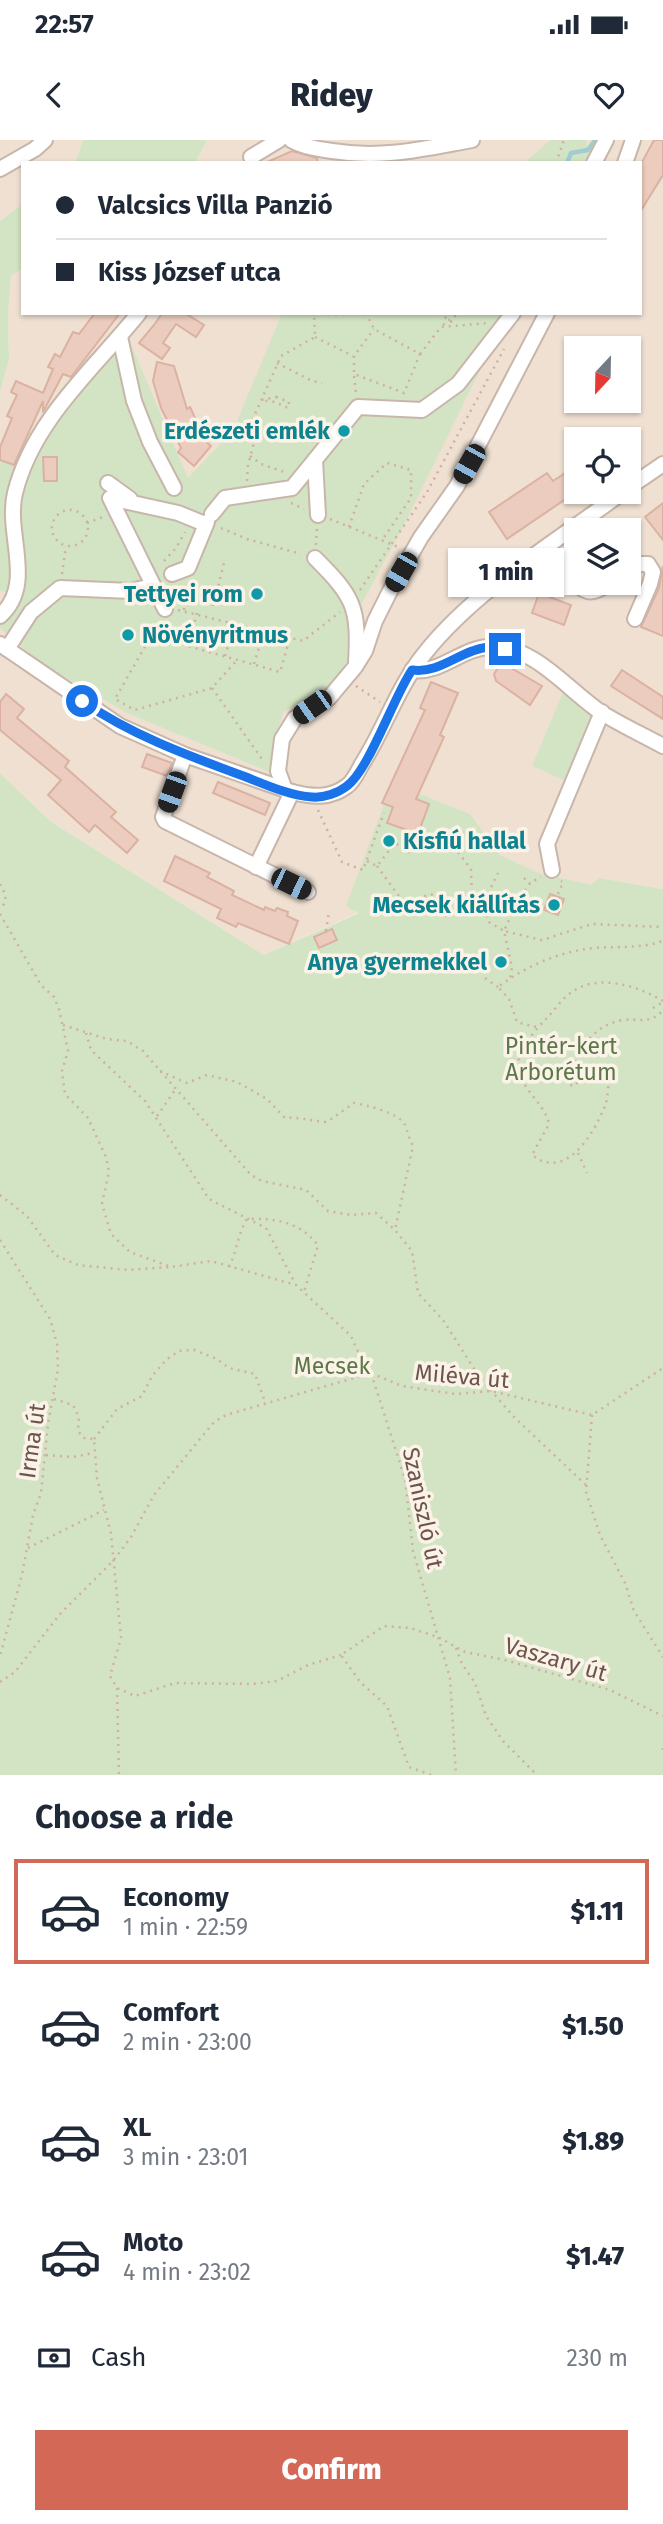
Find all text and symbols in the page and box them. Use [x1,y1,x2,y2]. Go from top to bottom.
text: 22:57 [35,9,94,40]
icon: back [35,76,73,114]
text: Ridey [290,76,373,114]
icon: heart [590,76,628,114]
text: Valcsics Villa Panzió [98,190,333,221]
text: Kiss József utca [98,257,281,288]
north arrow [564,336,640,413]
map controls [564,336,641,595]
place label: Erdészeti emlék [164,417,330,445]
marker: Erdészeti emlék [336,423,352,439]
button: locate [564,427,641,504]
car [450,441,489,487]
button: layers [564,518,641,595]
callout: 1 min [447,547,563,596]
car [382,549,421,595]
text: 1 min [478,558,534,586]
place label: Tettyei rom [124,580,243,608]
marker: Tettyei rom [249,586,265,602]
place label: Növényritmus [142,621,288,649]
marker: Növényritmus [120,627,136,643]
route end [489,633,521,665]
route start [66,685,98,717]
car [289,686,336,728]
car [155,769,190,815]
place label: Kisfiú hallal [403,827,526,855]
marker: Kisfiú hallal [381,833,397,849]
car [268,865,315,903]
place label: Mecsek kiállítás [372,891,540,919]
marker: Mecsek kiállítás [546,897,562,913]
place label: Anya gyermekkel [307,948,487,976]
marker: Anya gyermekkel [493,954,509,970]
park label: Pintér-kert Arborétum [505,1032,618,1086]
park label: Mecsek [294,1352,370,1380]
street label: Miléva út [414,1358,511,1394]
street label: Irma út [13,1401,51,1480]
street label: Szaniszló út [397,1445,450,1572]
street label: Vaszary út [502,1631,611,1687]
text: Choose a ride [35,1798,233,1836]
icon: car [39,1880,102,1943]
text: Economy [123,1882,229,1913]
text: $1.11 [571,1896,624,1927]
text: 1 min · 22:59 [123,1913,248,1941]
icon: car [39,1995,102,2058]
text: Comfort [123,1997,219,2028]
text: $1.50 [562,2011,624,2042]
text: 2 min · 23:00 [123,2028,252,2056]
icon: car [39,2110,102,2173]
text: XL [123,2112,151,2143]
text: $1.89 [562,2126,624,2157]
text: 3 min · 23:01 [123,2143,248,2171]
icon: car [39,2225,102,2288]
text: Moto [123,2227,183,2258]
text: $1.47 [566,2241,624,2272]
text: 4 min · 23:02 [123,2258,251,2286]
icon: cash [35,2339,73,2377]
text: Cash [91,2342,147,2373]
text: 230 m [567,2344,628,2372]
button: Confirm [35,2430,628,2510]

